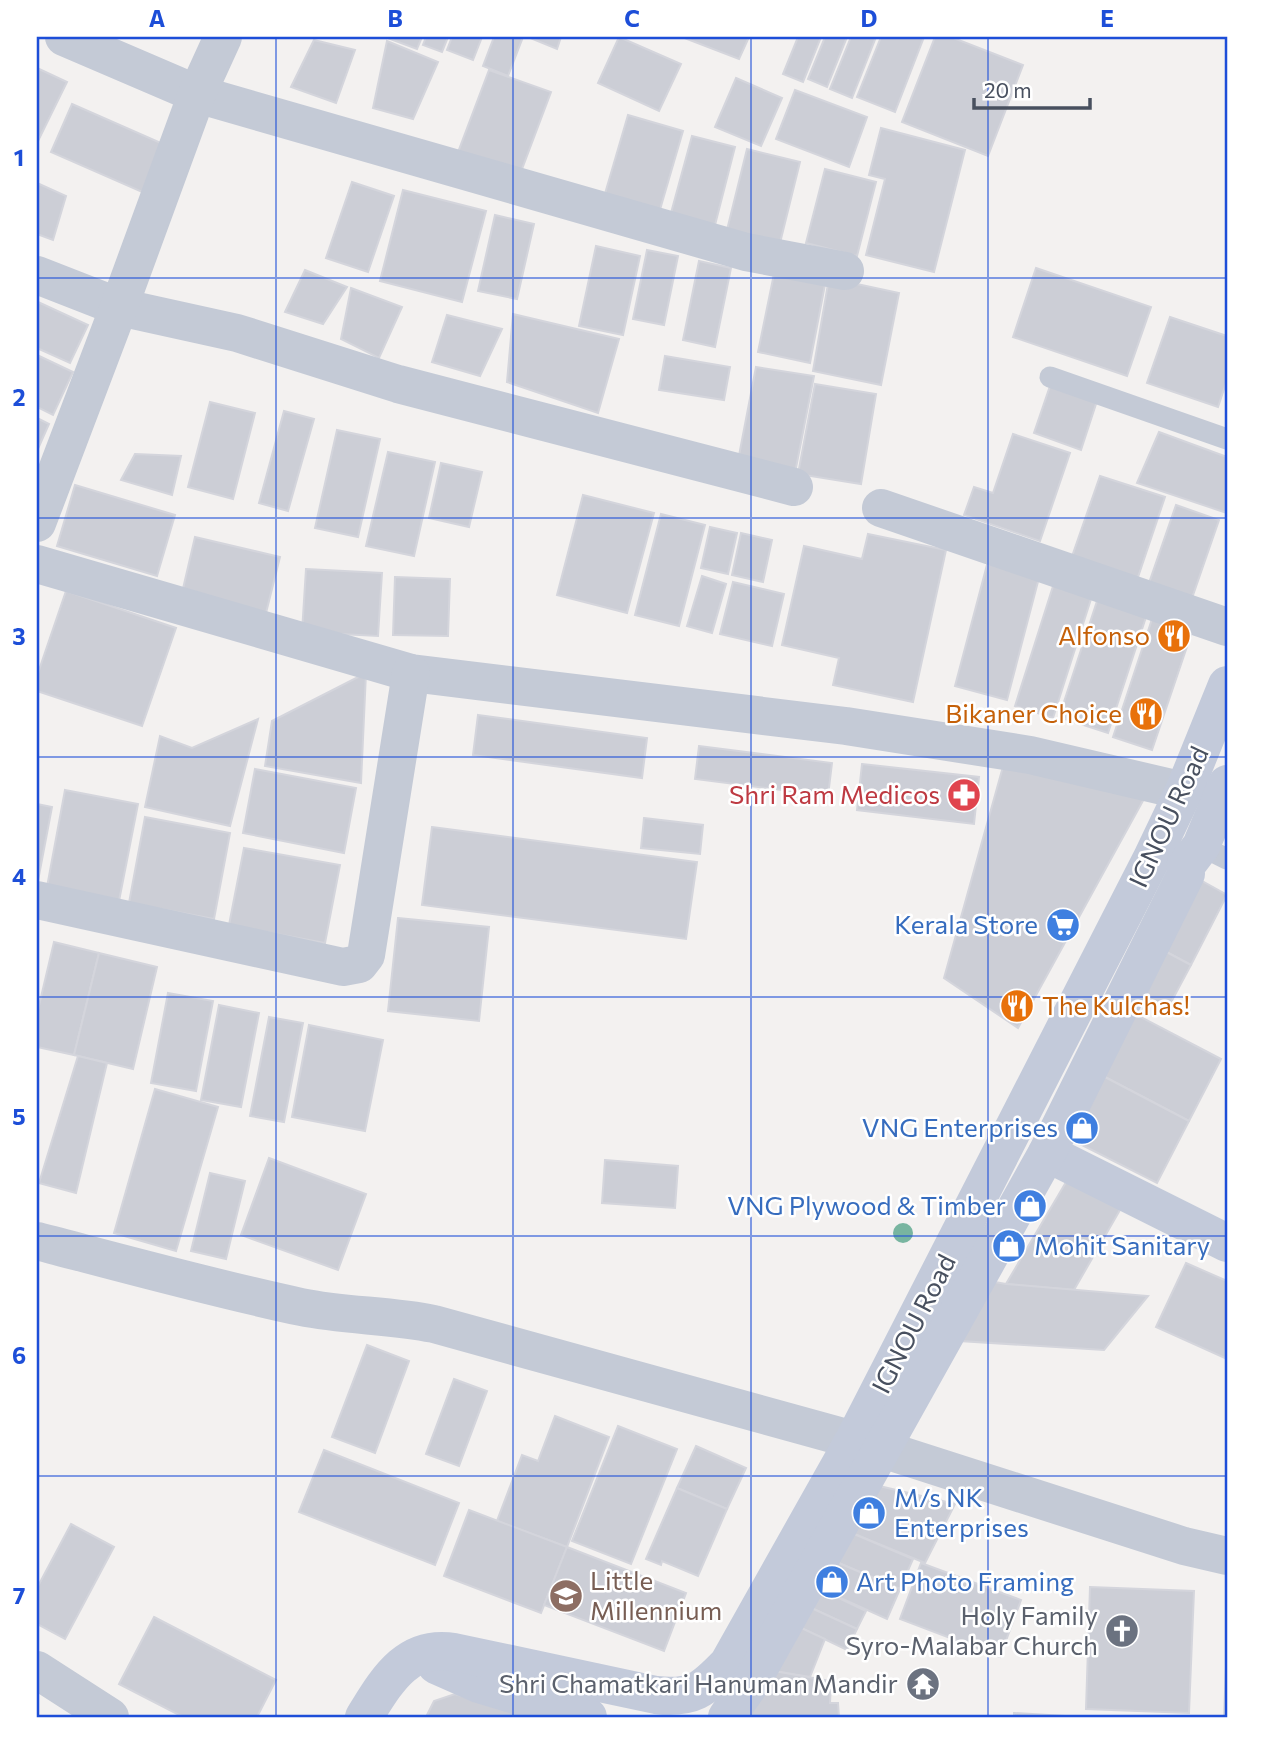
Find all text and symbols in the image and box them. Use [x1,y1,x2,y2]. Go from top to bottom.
text: A [149,4,166,32]
text: B [387,4,403,32]
text: C [624,4,640,32]
text: D [861,4,878,32]
text: E [1100,4,1114,32]
scale bar [974,66,1089,110]
text: 20 m [984,77,1032,102]
text: 1 [14,143,24,171]
text: 2 [12,383,26,411]
restaurant icon: Alfonso [1155,617,1193,655]
place label: Alfonso [1058,619,1150,650]
text: 3 [12,622,26,650]
restaurant icon: Bikaner Choice [1127,695,1165,733]
place label: Bikaner Choice [945,697,1122,728]
street label: IGNOU Road [1122,741,1214,892]
pharmacy icon: Shri Ram Medicos [945,776,983,814]
place label: Shri Ram Medicos [729,778,940,809]
text: 4 [12,862,26,890]
supermarket icon: Kerala Store [1044,906,1082,944]
place label: Kerala Store [894,908,1038,939]
restaurant icon: The Kulchas! [998,987,1036,1025]
place label: The Kulchas! [1042,989,1190,1020]
text: 5 [12,1102,26,1130]
shop icon: VNG Enterprises [1063,1109,1101,1147]
place label: VNG Enterprises [862,1111,1058,1142]
shop icon: VNG Plywood & Timber [1011,1187,1049,1225]
place label: VNG Plywood & Timber [727,1189,1006,1220]
shop icon: Mohit Sanitary [990,1227,1028,1265]
place label: Mohit Sanitary [1034,1229,1210,1260]
street label: IGNOU Road [864,1249,961,1398]
text: 6 [12,1341,26,1369]
place label: M/s NK Enterprises [894,1481,1029,1542]
shop icon: M/s NK Enterprises [850,1494,888,1532]
shop icon: Art Photo Framing [813,1563,851,1601]
place label: Little Millennium [590,1564,722,1625]
place label: Art Photo Framing [856,1565,1074,1596]
school or university icon: Little Millennium [547,1577,585,1615]
text: 7 [13,1581,25,1609]
place label: Holy Family Syro-Malabar Church [846,1599,1098,1660]
church icon: Holy Family Syro-Malabar Church [1103,1612,1141,1650]
temple icon: Shri Chamatkari Hanuman Mandir [904,1665,942,1703]
place label: Shri Chamatkari Hanuman Mandir [499,1667,898,1698]

